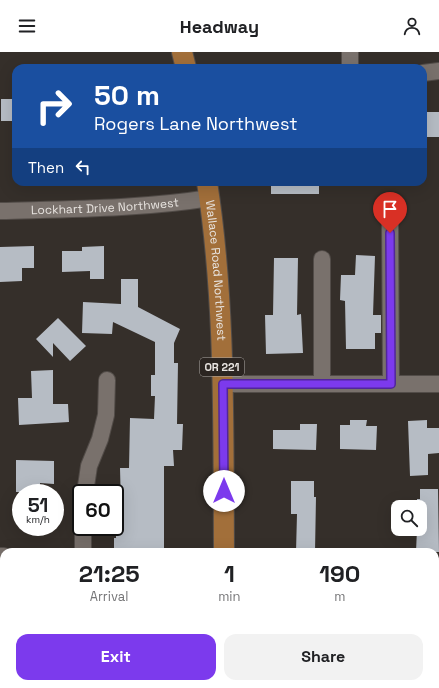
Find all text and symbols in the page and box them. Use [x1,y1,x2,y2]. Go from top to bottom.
icon: menu [16,15,38,37]
text: Headway [180,15,259,38]
icon: person [401,15,423,37]
text: 50 m [94,77,160,113]
icon: right [28,80,80,132]
text: Rogers Lane Northwest [94,112,297,135]
icon: left [72,156,94,178]
text: Then [28,158,64,177]
pin [373,192,407,233]
street label: Lockhart Drive Northwest [31,194,180,218]
icon: arrive [379,198,401,220]
street label: Wallace Road Northwest [202,199,229,341]
road number: OR 221 [200,358,244,376]
position arrow [203,470,245,512]
speed limit sign: 60 [72,484,124,536]
text: 51 [28,492,48,518]
map controls [391,500,427,536]
button: search [391,500,427,536]
text: km/h [26,513,50,526]
text: 21:25 [79,558,140,589]
text: 1 [224,558,235,589]
text: 190 [319,558,360,589]
text: Arrival [90,588,128,605]
text: min [218,588,241,605]
text: m [334,588,345,605]
button: Exit [16,634,216,680]
button: Share [224,634,423,680]

